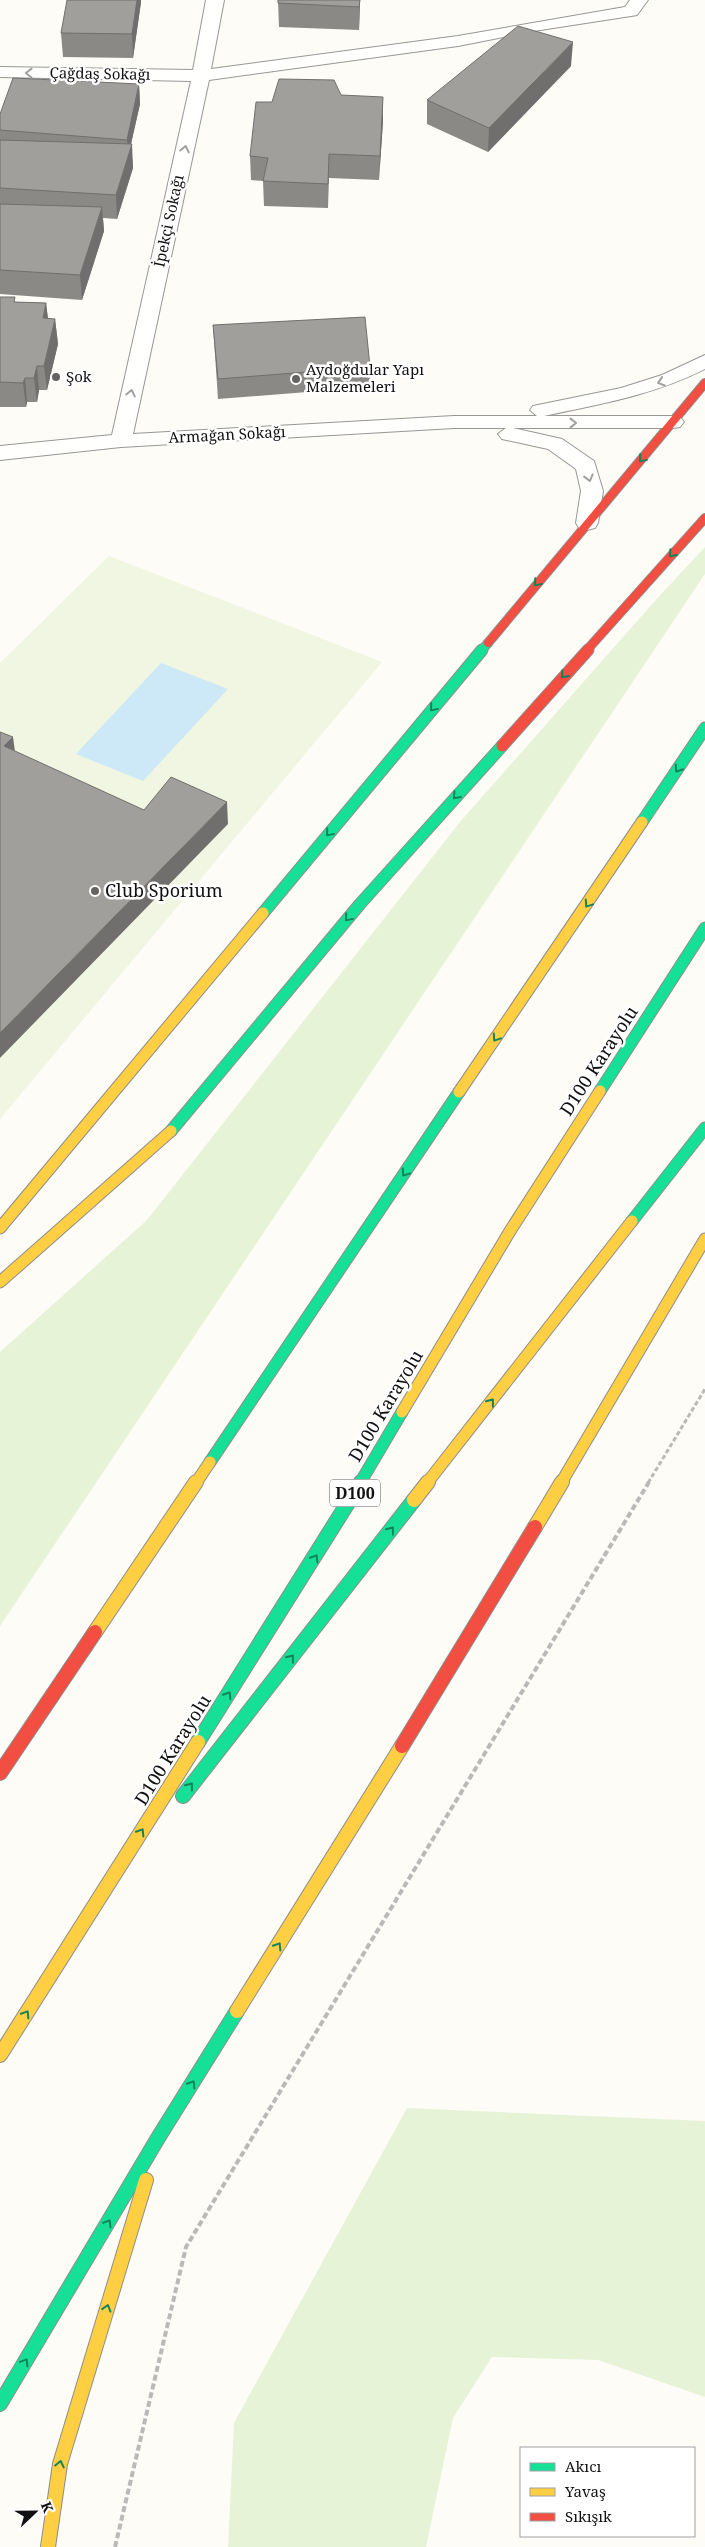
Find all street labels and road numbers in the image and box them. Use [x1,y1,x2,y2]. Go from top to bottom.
street label: Çağdaş Sokağı [49,62,151,84]
street label: İpekçi Sokağı [148,172,188,269]
street label: Armağan Sokağı [168,421,286,447]
street label: D100 Karayolu [554,1001,643,1120]
street label: D100 Karayolu [342,1345,428,1466]
road number: D100 [330,1480,380,1506]
street label: D100 Karayolu [129,1689,216,1809]

